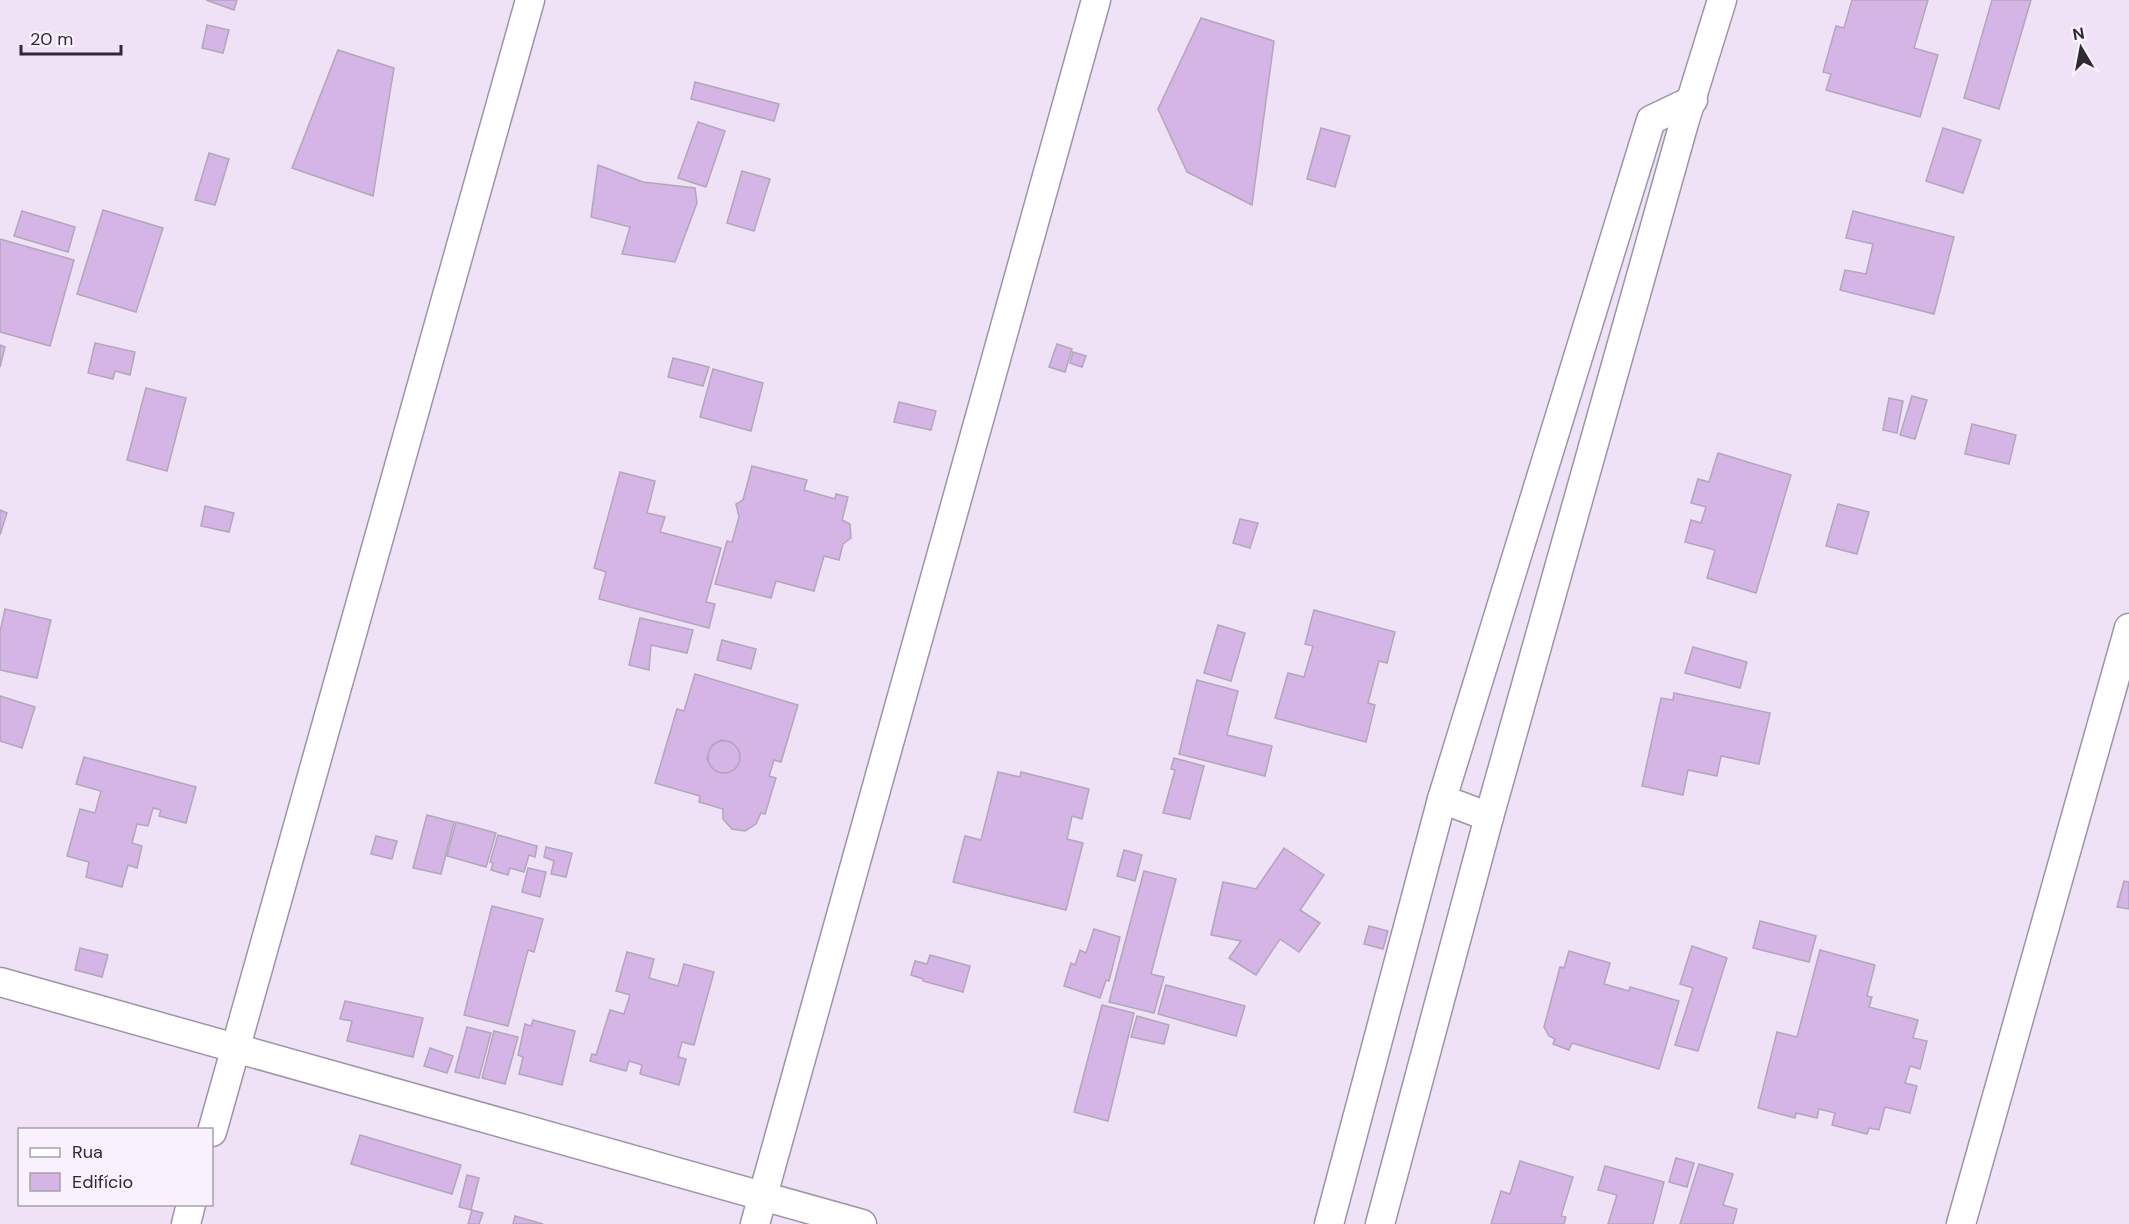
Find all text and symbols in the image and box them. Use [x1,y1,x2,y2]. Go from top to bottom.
scale bar [21,18,122,56]
north arrow [2051,18,2111,78]
text: N [2071,22,2086,45]
text: 20 m [30,27,73,51]
legend [18,1128,213,1206]
text: Rua [72,1140,103,1164]
text: Edifício [72,1170,133,1194]

